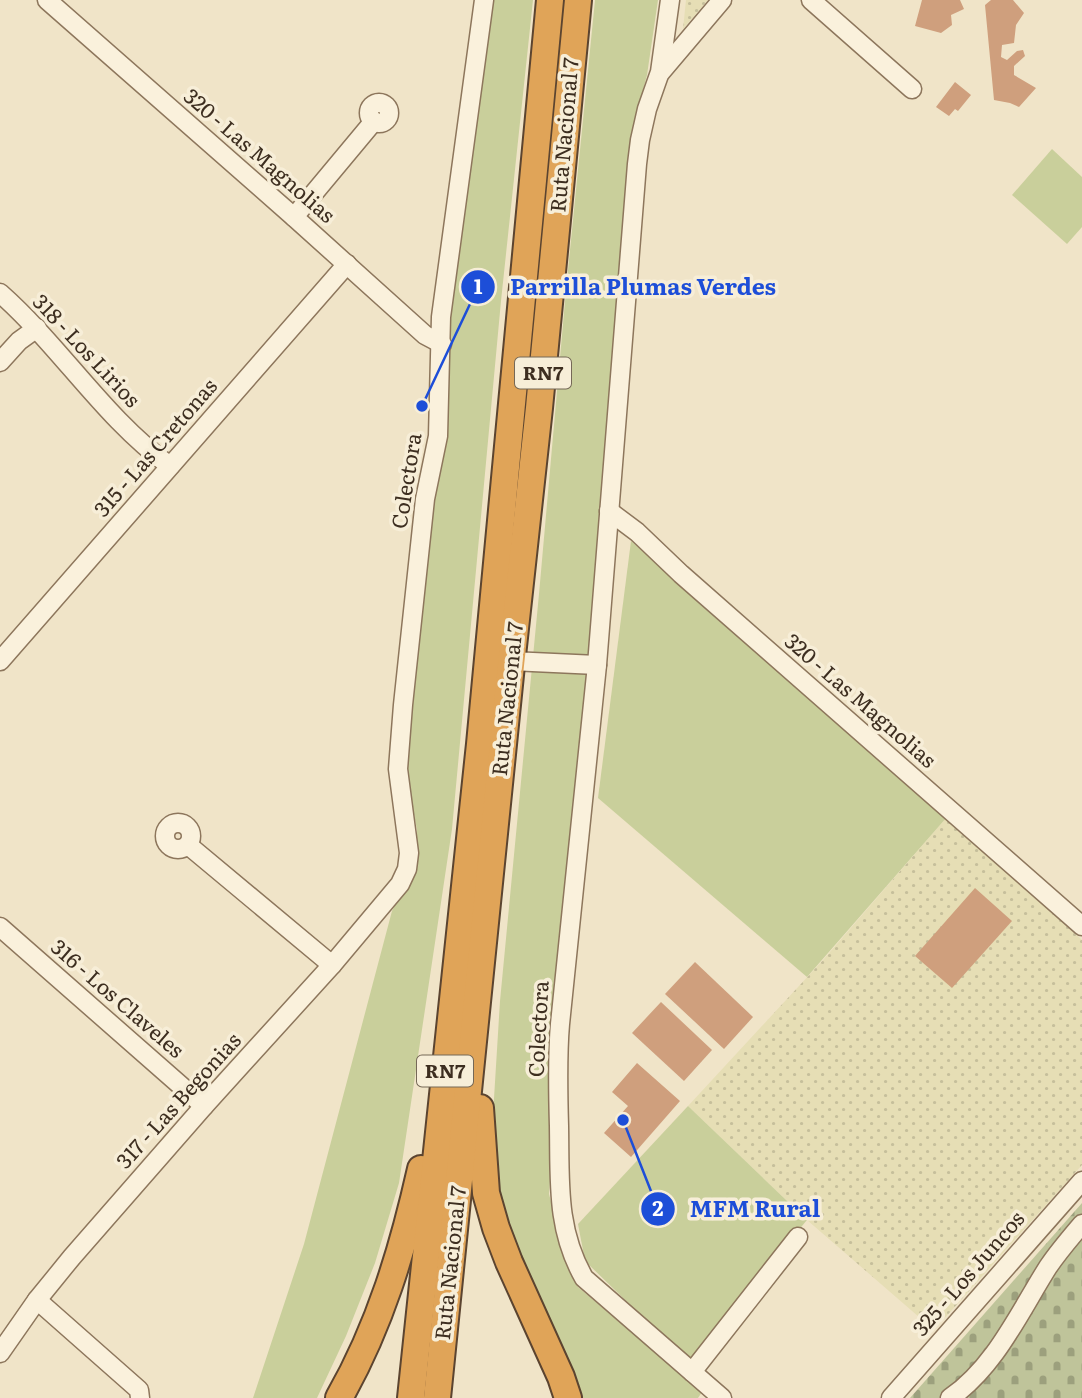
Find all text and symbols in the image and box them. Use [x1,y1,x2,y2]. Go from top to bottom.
street label: Ruta Nacional 7 [540,56,585,213]
street label: 320 - Las Magnolias [178,80,343,229]
callout: Parrilla Plumas Verdes [461,265,790,309]
text: Parrilla Plumas Verdes [510,268,776,302]
text: 1 [474,269,483,300]
street label: 318 - Los Lirios [27,286,149,413]
road number: RN7 [515,358,571,388]
street label: 315 - Las Cretonas [85,370,223,522]
street label: Colectora [382,430,428,531]
street label: Ruta Nacional 7 [482,620,529,778]
street label: 320 - Las Magnolias [779,625,944,774]
street label: 316 - Los Claveles [45,930,192,1064]
street label: Colectora [518,979,555,1078]
street label: 317 - Las Begonias [108,1024,247,1174]
road number: RN7 [417,1056,473,1086]
street label: Ruta Nacional 7 [425,1184,472,1342]
callout: MFM Rural [640,1187,834,1231]
text: MFM Rural [690,1190,820,1224]
text: 2 [652,1191,664,1222]
street label: 325 - Los Juncos [904,1203,1030,1342]

